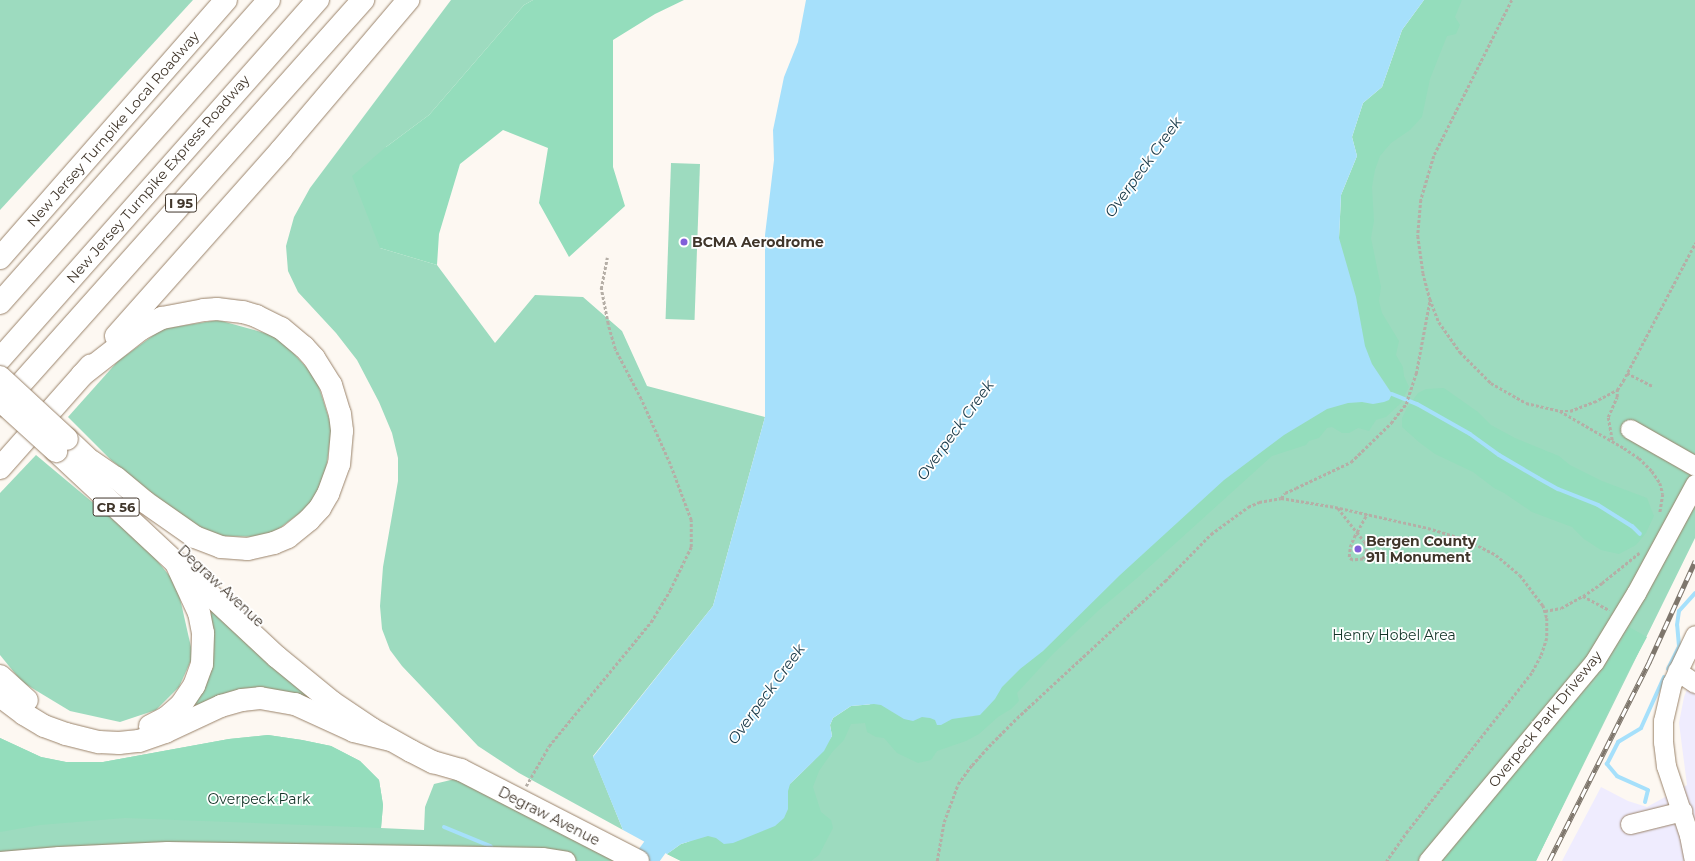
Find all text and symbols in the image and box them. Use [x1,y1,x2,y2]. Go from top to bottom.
street label: New Jersey Turnpike Local Roadway [23,28,203,230]
street label: New Jersey Turnpike Express Roadway [63,71,253,287]
water label: Overpeck Creek [1101,113,1185,221]
road number: I 95 [165,192,197,214]
place label: BCMA Aerodrome [692,234,824,250]
marker: BCMA Aerodrome [679,237,689,247]
water label: Overpeck Creek [913,376,997,484]
road number: CR 56 [92,496,140,518]
place label: Bergen County 911 Monument [1366,533,1476,566]
street label: Degraw Avenue [174,542,268,630]
marker: Bergen County 911 Monument [1353,544,1363,554]
park label: Henry Hobel Area [1332,627,1456,643]
water label: Overpeck Creek [724,640,808,748]
street label: Overpeck Park Driveway [1485,647,1605,791]
street label: Degraw Avenue [495,783,603,849]
park label: Overpeck Park [208,791,310,807]

